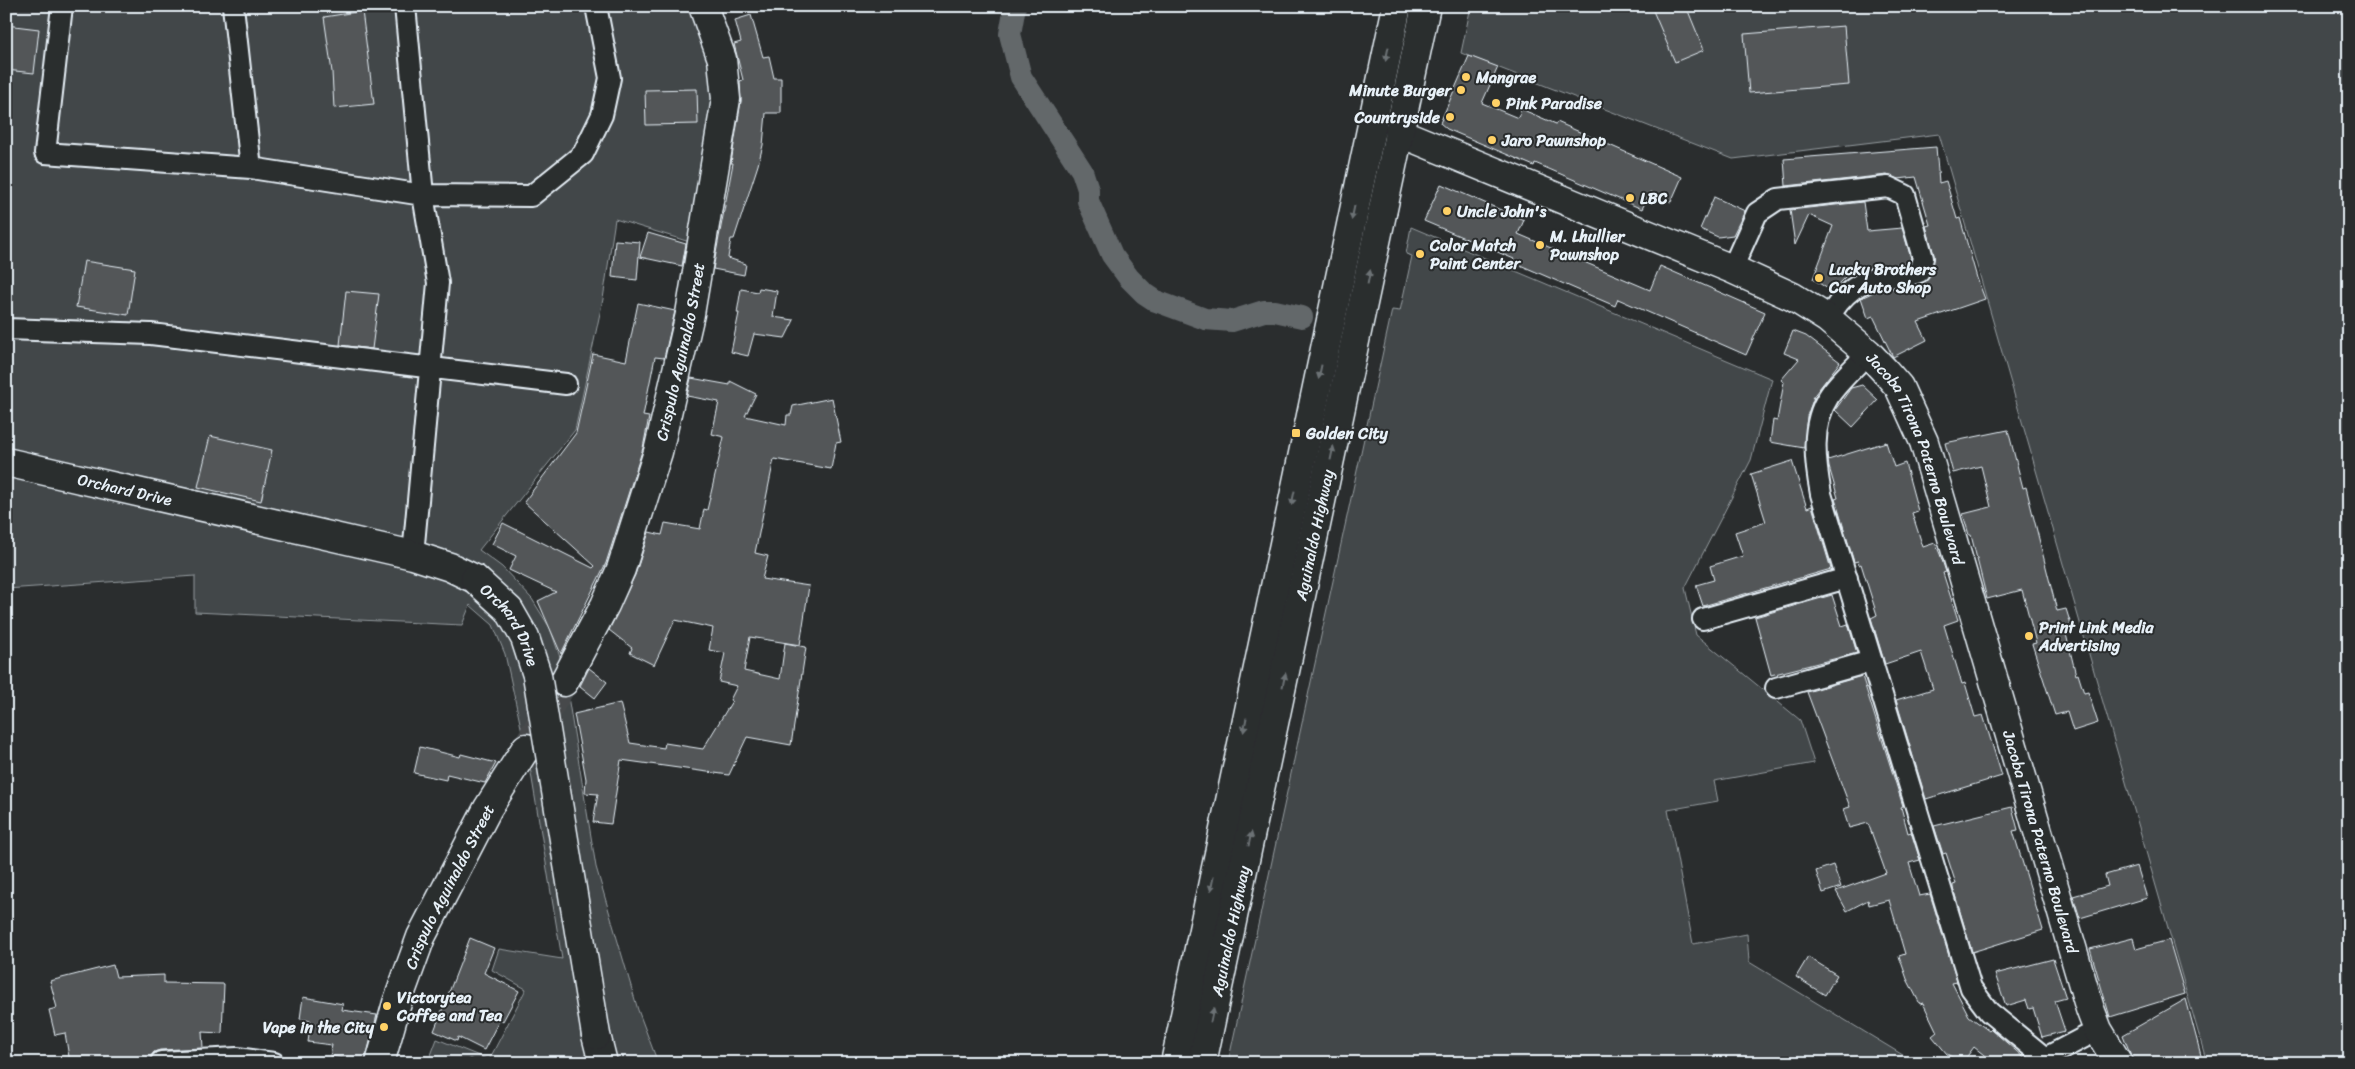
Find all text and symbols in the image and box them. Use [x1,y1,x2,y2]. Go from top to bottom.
one-way arrow [1383,46,1391,62]
place label: Mangrae [1475,63,1536,92]
marker: Mangrae [1460,71,1472,83]
place label: Minute Burger [1348,76,1452,105]
marker: Minute Burger [1455,84,1467,96]
place label: Pink Paradise [1506,89,1603,118]
marker: Pink Paradise [1490,97,1502,109]
place label: Countryside [1353,103,1441,132]
marker: Countryside [1444,111,1456,123]
place label: Jaro Pawnshop [1501,126,1606,155]
marker: Jaro Pawnshop [1486,134,1498,146]
place label: LBC [1640,184,1668,213]
marker: LBC [1624,192,1636,204]
place label: Uncle John's [1457,197,1547,226]
one-way arrow [1349,205,1357,220]
marker: Uncle John's [1441,205,1453,217]
place label: M. Lhullier Pawnshop [1549,222,1626,269]
place label: Color Match Paint Center [1429,231,1522,278]
marker: M. Lhullier Pawnshop [1534,239,1546,251]
marker: Color Match Paint Center [1414,248,1426,260]
place label: Lucky Brothers Car Auto Shop [1828,255,1937,302]
street label: Crispulo Aguinaldo Street [647,260,713,444]
one-way arrow [1365,269,1373,284]
marker: Lucky Brothers Car Auto Shop [1813,272,1825,284]
street label: Jacoba Tirona Paterno Boulevard [1858,344,1974,570]
one-way arrow [1315,364,1323,380]
place label: Golden City [1305,419,1389,448]
marker: Golden City [1290,427,1302,439]
one-way arrow [1328,445,1336,460]
street label: Orchard Drive [75,464,175,514]
street label: Aguinaldo Highway [1286,466,1342,604]
one-way arrow [1289,490,1297,505]
street label: Orchard Drive [473,576,548,670]
place label: Print Link Media Advertising [2038,613,2154,660]
marker: Print Link Media Advertising [2023,630,2035,642]
one-way arrow [1280,672,1288,688]
one-way arrow [1241,718,1249,734]
street label: Jacoba Tirona Paterno Boulevard [1994,726,2088,958]
street label: Crispulo Aguinaldo Street [396,799,502,973]
one-way arrow [1246,831,1254,847]
street label: Aguinaldo Highway [1202,862,1258,1000]
one-way arrow [1208,877,1216,892]
place label: Victorytea Coffee and Tea [396,983,503,1030]
marker: Victorytea Coffee and Tea [381,1000,393,1012]
one-way arrow [1208,1008,1216,1023]
place label: Vape in the City [263,1013,375,1042]
marker: Vape in the City [378,1021,390,1033]

